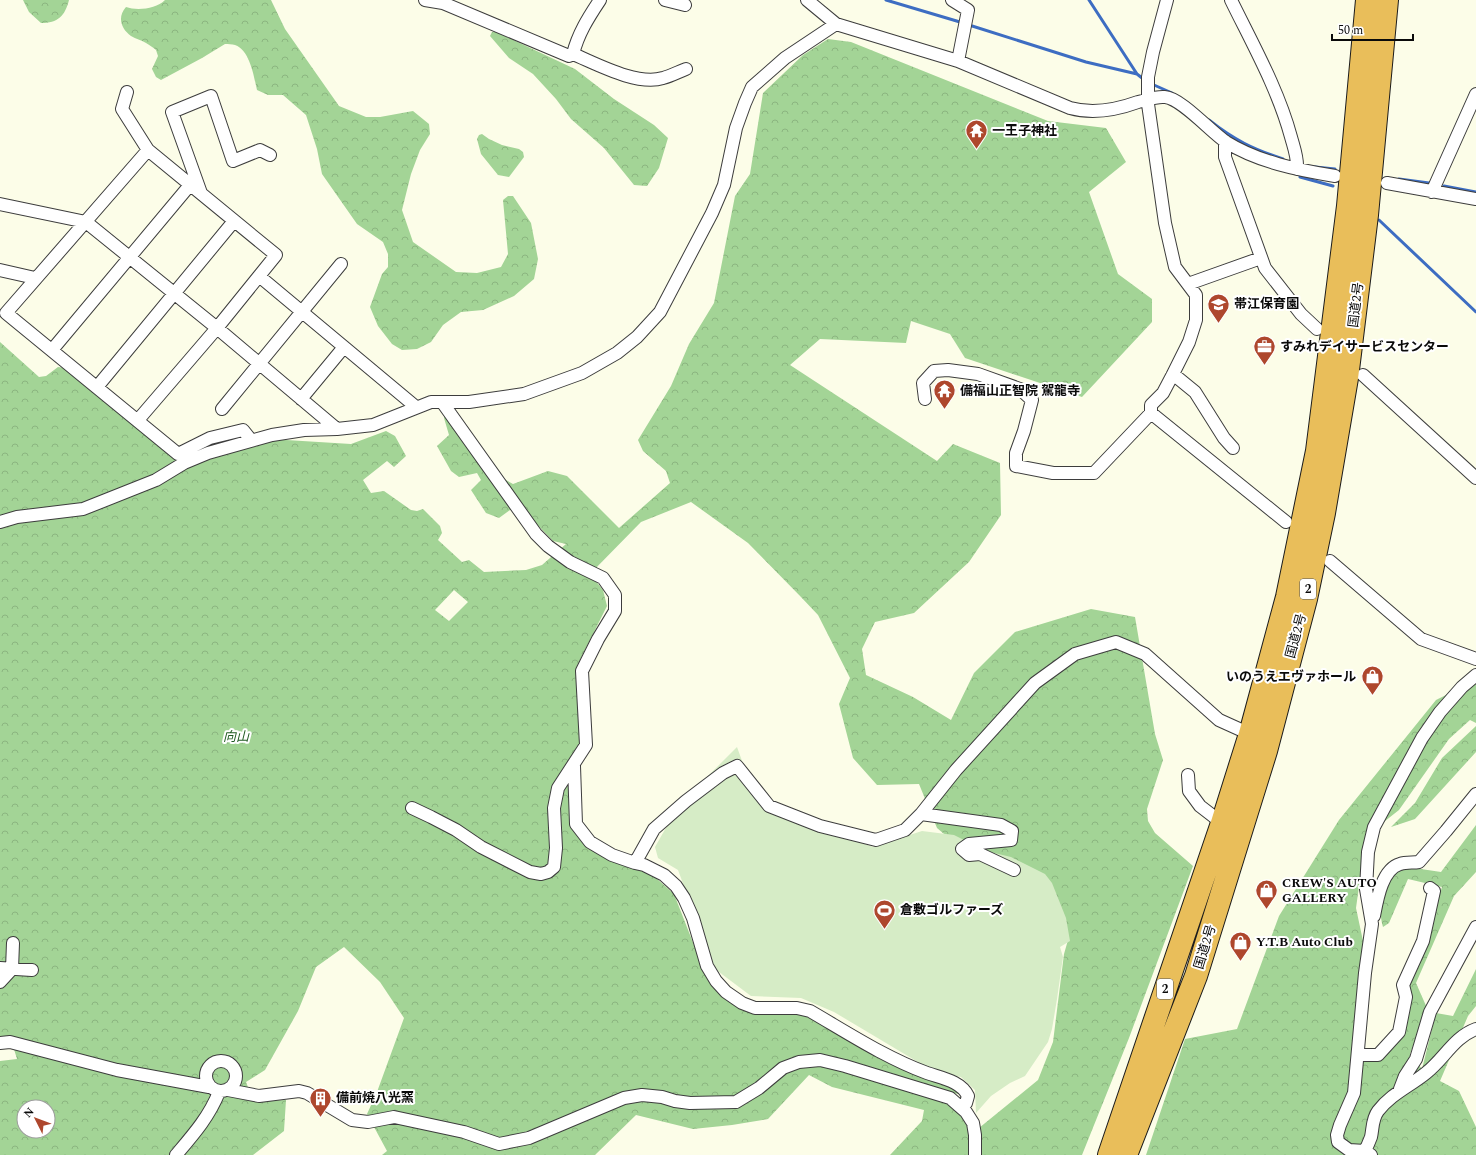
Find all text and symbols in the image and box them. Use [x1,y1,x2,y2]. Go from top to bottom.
scale bar [1332,16,1413,42]
text: 50 m [1338,21,1363,40]
temple icon: 一王子神社 [963,118,989,151]
place label: 一王子神社 [992,121,1057,141]
street label: 国道2号 [1343,281,1369,329]
school or university icon: 帯江保育園 [1205,291,1231,324]
place label: 帯江保育園 [1234,294,1299,314]
office icon: すみれデイサービスセンター [1252,334,1278,367]
place label: すみれデイサービスセンター [1280,337,1449,357]
temple icon: 備福山正智院 駕龍寺 [931,378,957,411]
place label: 備福山正智院 駕龍寺 [960,381,1080,401]
road number: 2 [1300,579,1316,599]
street label: 国道2号 [1280,611,1312,661]
shop icon: いのうえエヴァホール [1359,664,1385,697]
place label: いのうえエヴァホール [1226,667,1356,687]
park label: 向山 [223,727,250,747]
place label: CREW'S AUTO GALLERY [1282,873,1377,908]
shop icon: CREW'S AUTO GALLERY [1253,877,1279,910]
sports icon: 倉敷ゴルファーズ [872,897,898,930]
place label: 倉敷ゴルファーズ [900,900,1003,920]
street label: 国道2号 [1189,922,1221,972]
shop icon: Y.T.B Auto Club [1227,929,1253,962]
place label: Y.T.B Auto Club [1256,932,1353,952]
road number: 2 [1157,979,1173,999]
building icon: 備前焼八光窯 [308,1085,334,1118]
place label: 備前焼八光窯 [336,1088,414,1108]
north arrow [16,1099,56,1139]
text: N [20,1104,38,1122]

